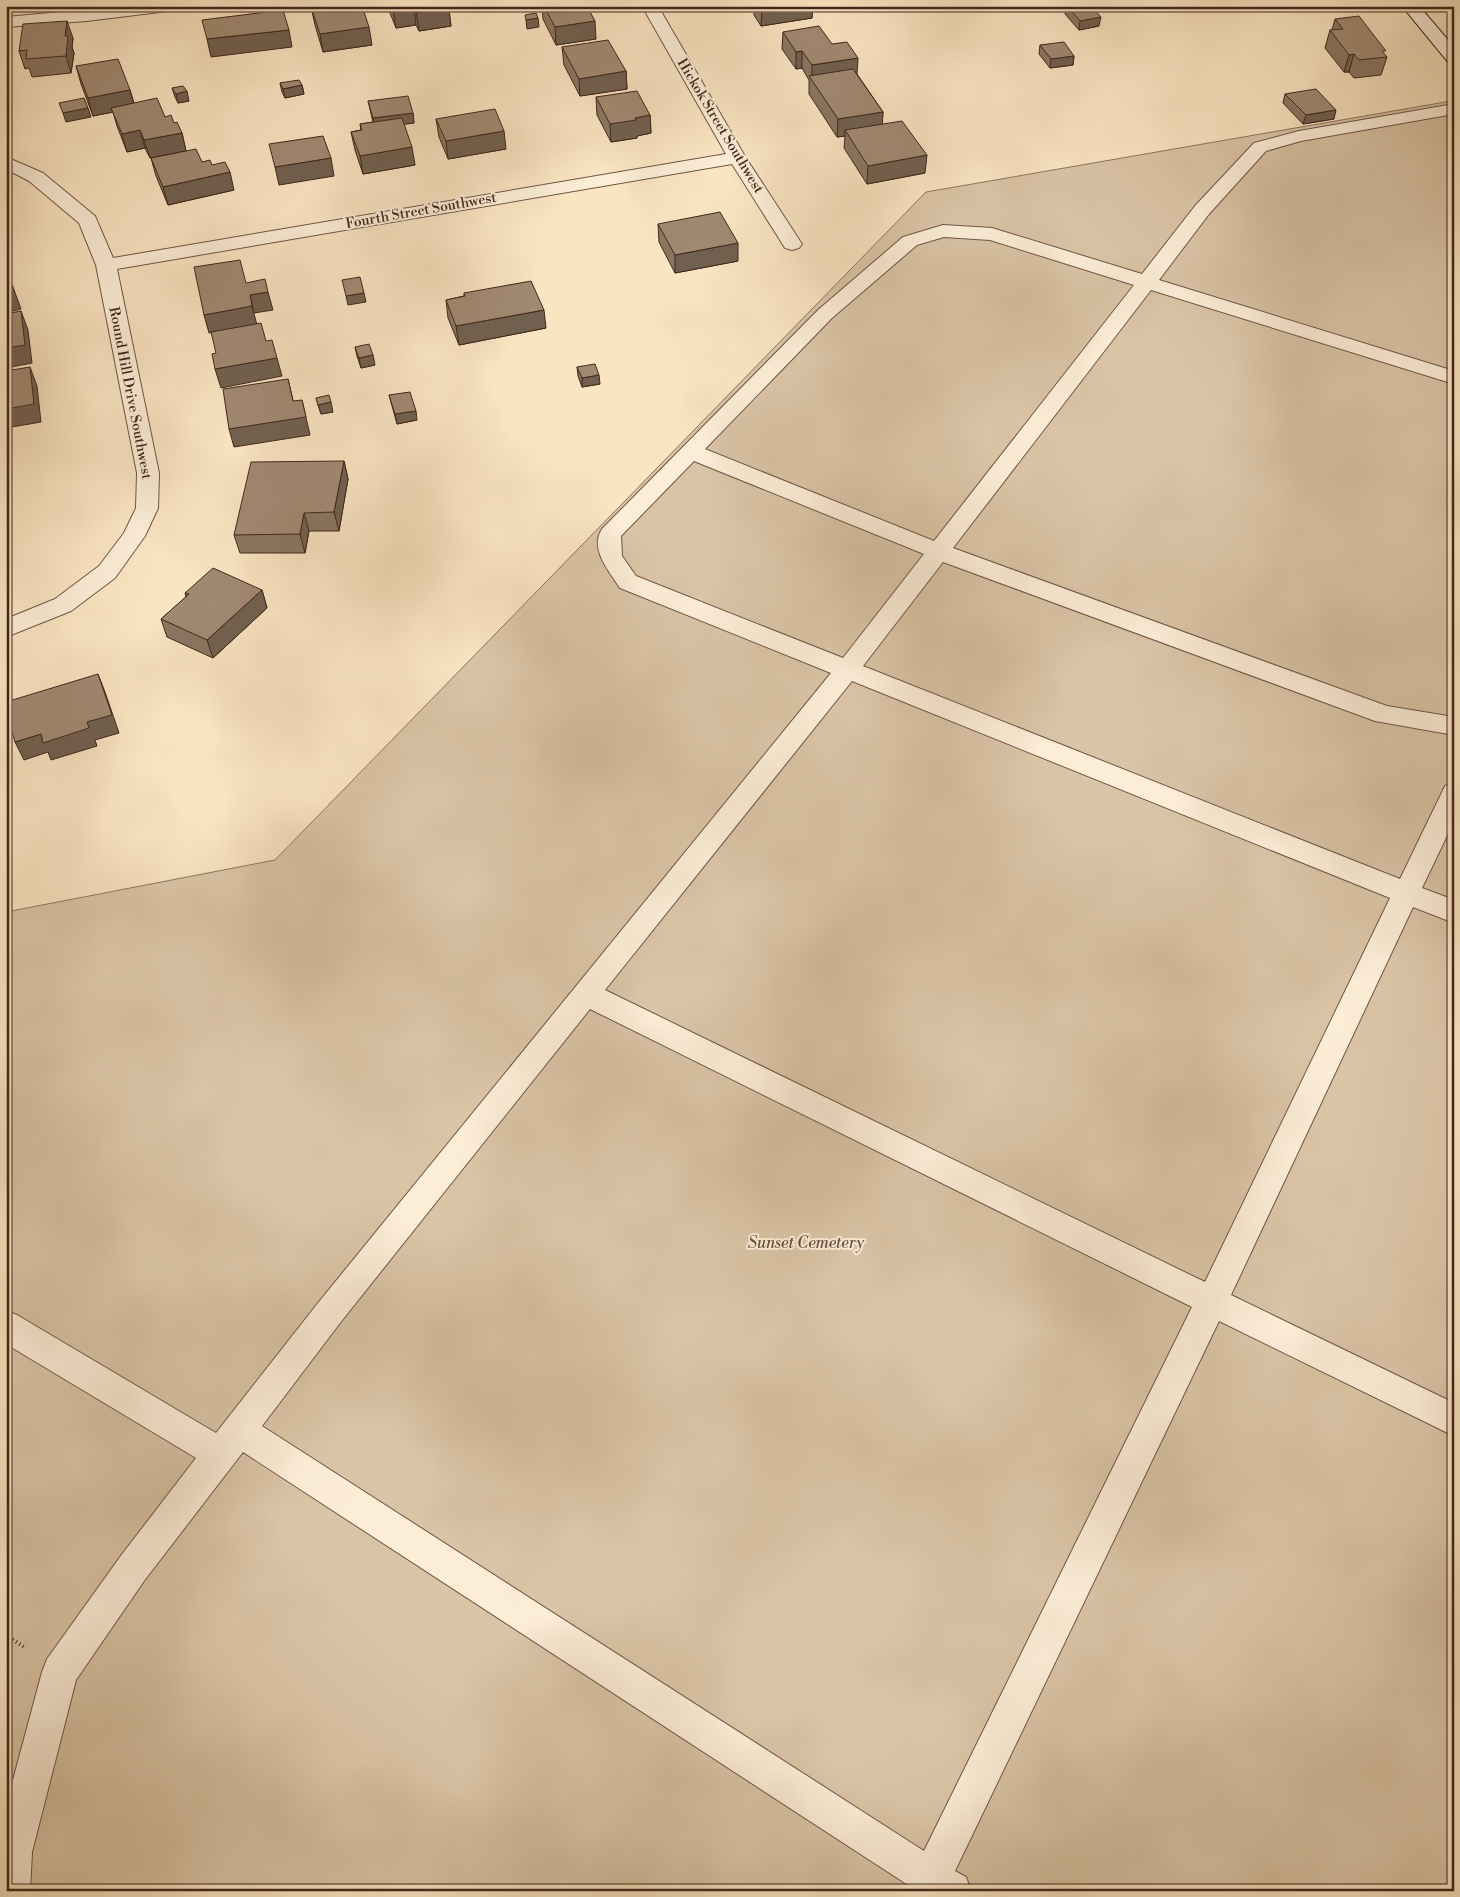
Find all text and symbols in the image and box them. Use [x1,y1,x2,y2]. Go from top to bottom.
street label: Hickok Street Southwest [673,55,767,197]
street label: Fourth Street Southwest [344,189,498,233]
street label: Round Hill Drive Southwest [104,305,156,481]
park label: Sunset Cemetery [748,1233,865,1253]

